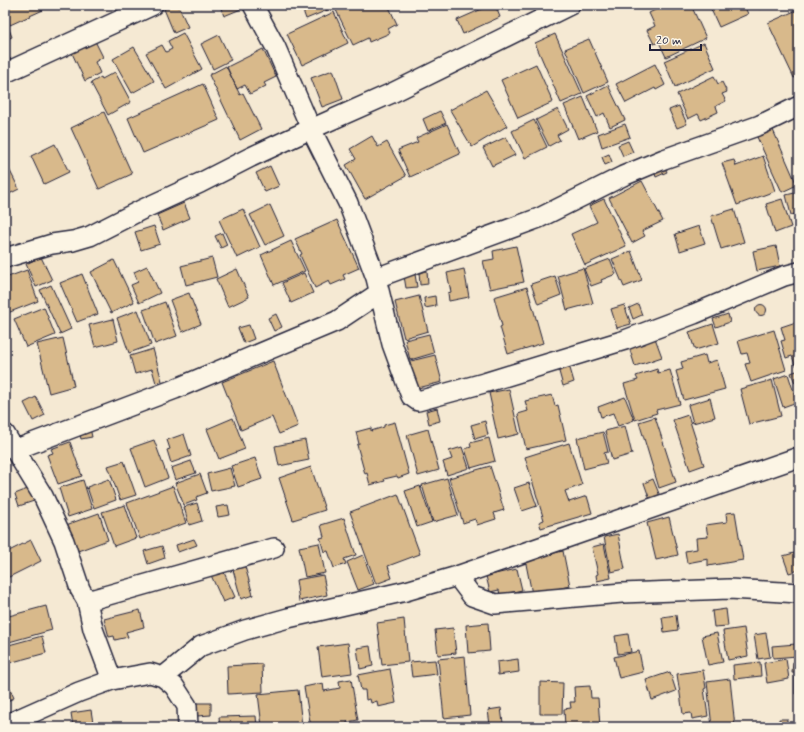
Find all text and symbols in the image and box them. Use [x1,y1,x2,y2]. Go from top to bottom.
scale bar [650,26,701,52]
text: 20 m [656,33,682,49]

